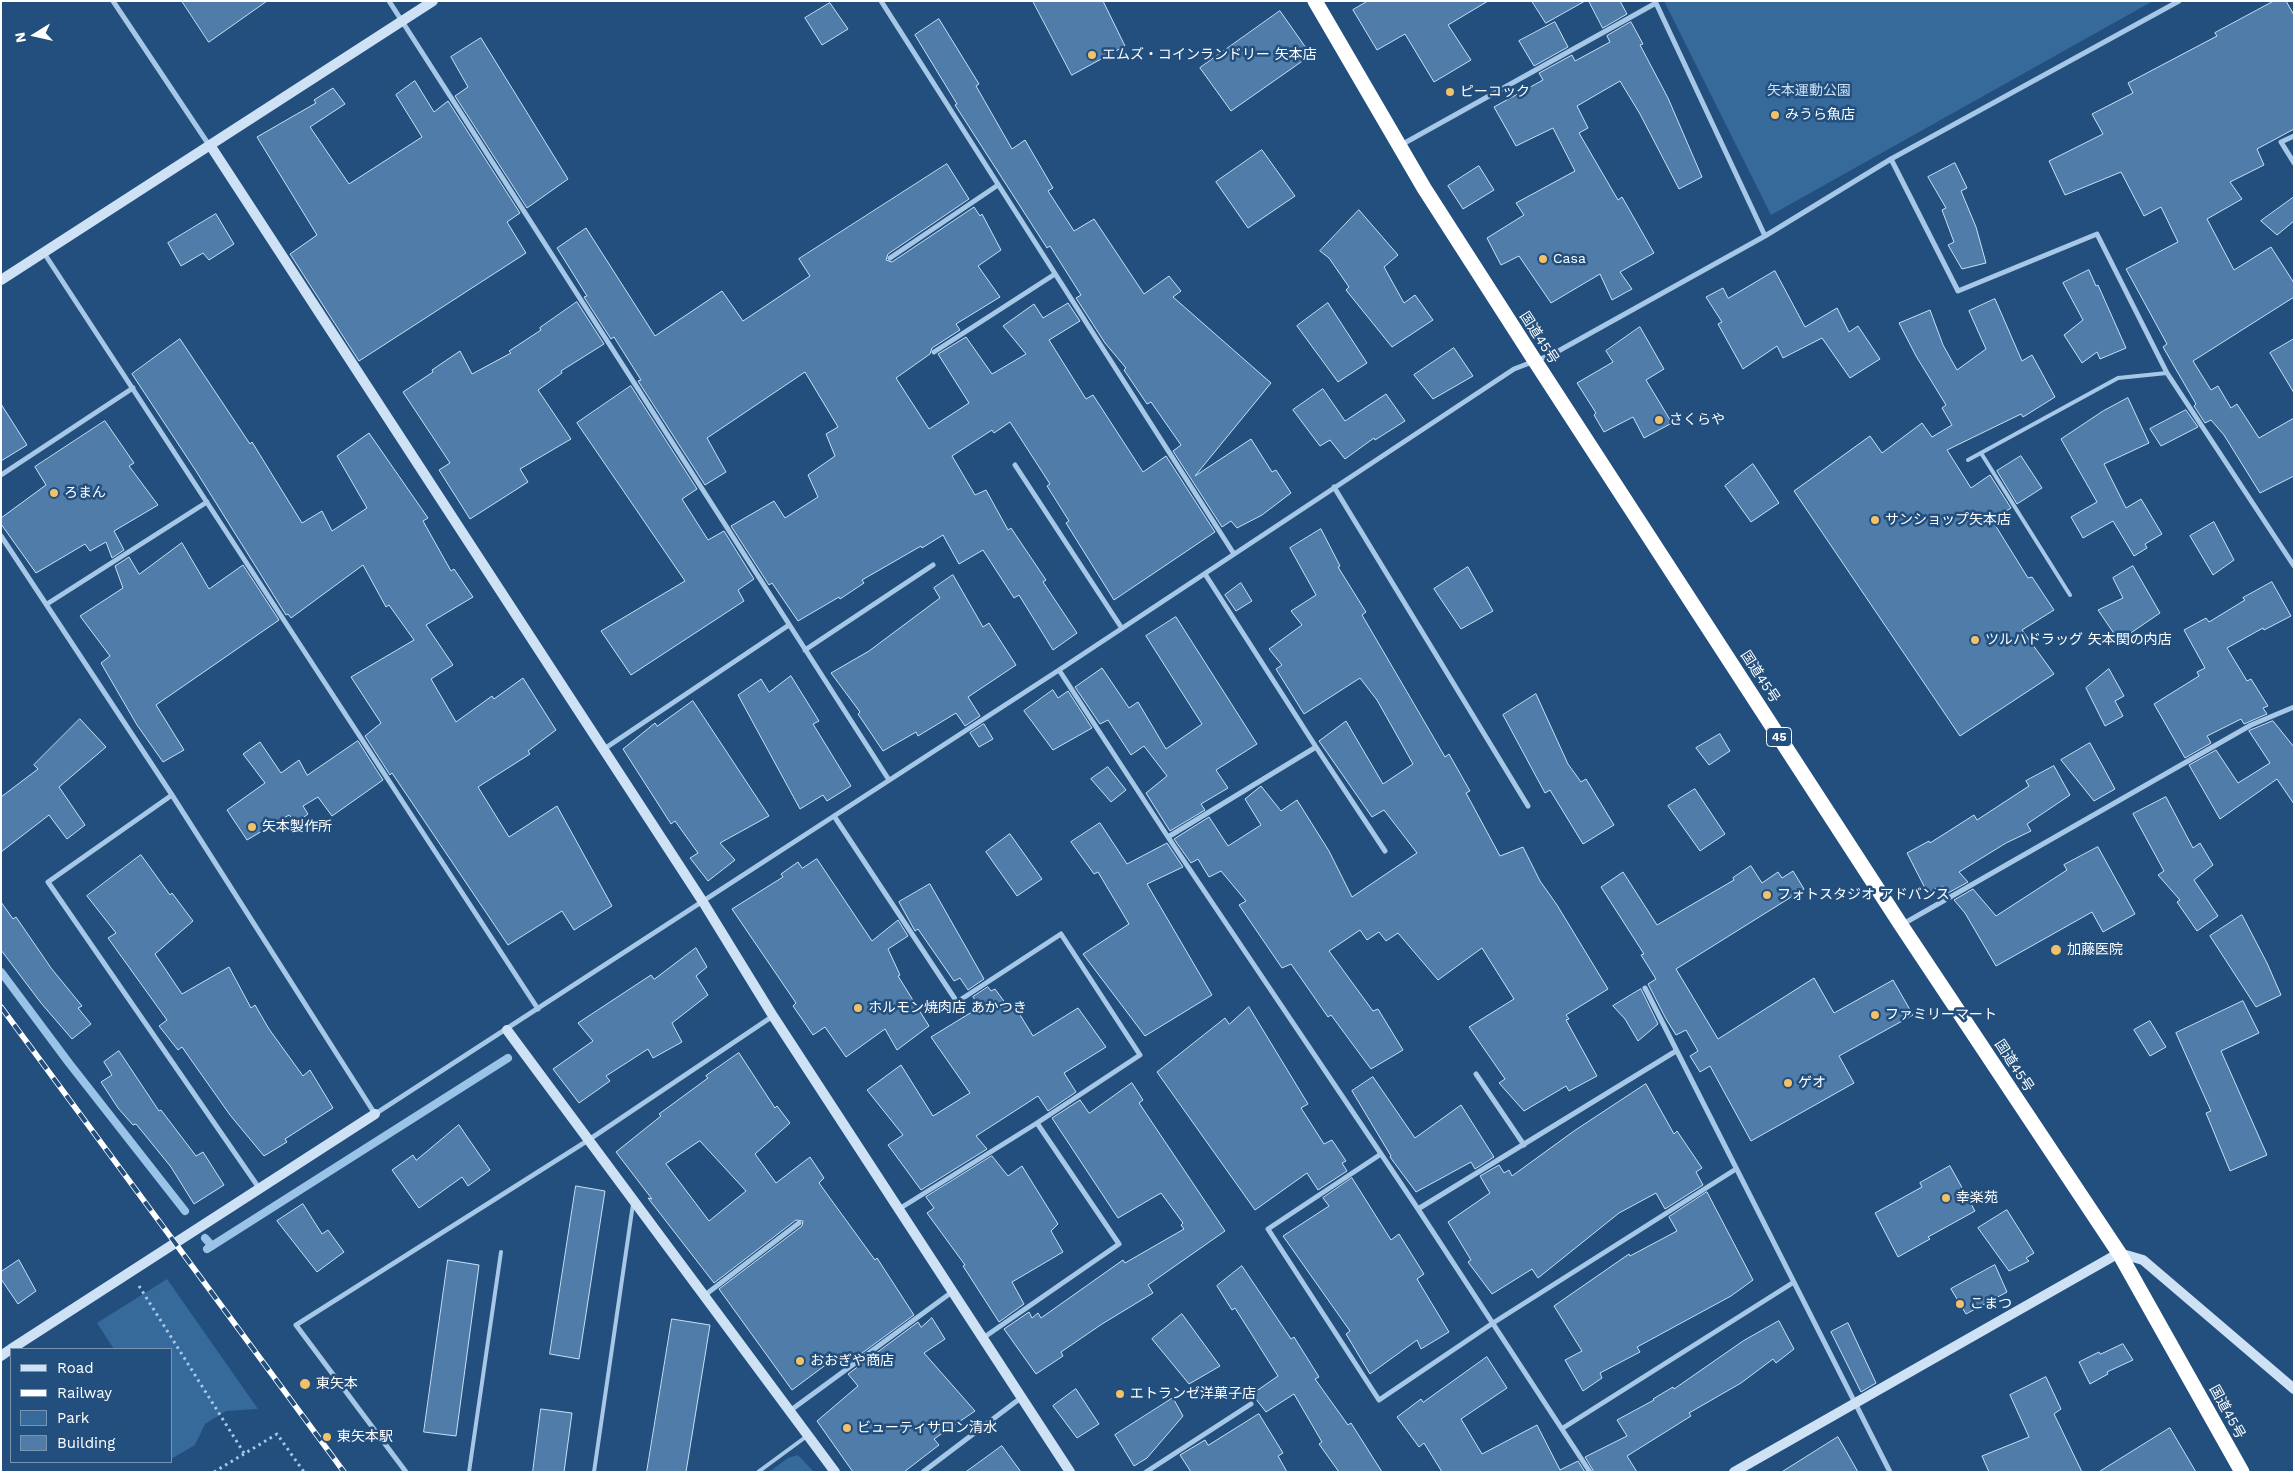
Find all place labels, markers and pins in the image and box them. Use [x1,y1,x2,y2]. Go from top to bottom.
place label: エムズ・コインランドリー 矢本店 [1102,47,1317,63]
marker: エムズ・コインランドリー 矢本店 [1086,49,1098,61]
place label: ピーコック [1460,84,1530,100]
marker: ピーコック [1444,86,1456,98]
place label: みうら魚店 [1785,107,1855,123]
marker: みうら魚店 [1769,109,1781,121]
place label: Casa [1553,251,1586,267]
marker: Casa [1537,253,1549,265]
place label: さくらや [1669,412,1725,428]
marker: さくらや [1653,414,1665,426]
place label: ろまん [64,485,106,501]
marker: ろまん [48,487,60,499]
place label: サンショップ矢本店 [1885,512,2011,528]
marker: サンショップ矢本店 [1869,514,1881,526]
place label: ツルハドラッグ 矢本関の内店 [1985,632,2172,648]
marker: ツルハドラッグ 矢本関の内店 [1969,634,1981,646]
place label: 矢本製作所 [262,819,332,835]
marker: 矢本製作所 [246,821,258,833]
place label: フォトスタジオ アドバンス [1777,887,1950,903]
marker: フォトスタジオ アドバンス [1761,889,1773,901]
place label: 加藤医院 [2067,942,2123,958]
marker: 加藤医院 [2049,943,2063,957]
place label: ホルモン焼肉店 あかつき [868,1000,1027,1016]
marker: ホルモン焼肉店 あかつき [852,1002,864,1014]
place label: ファミリーマート [1885,1007,1997,1023]
marker: ファミリーマート [1869,1009,1881,1021]
place label: ゲオ [1798,1075,1826,1091]
marker: ゲオ [1782,1077,1794,1089]
place label: 幸楽苑 [1956,1190,1998,1206]
marker: 幸楽苑 [1940,1192,1952,1204]
place label: こまつ [1970,1296,2012,1312]
marker: こまつ [1954,1298,1966,1310]
place label: おおぎや商店 [810,1353,894,1369]
marker: おおぎや商店 [794,1355,806,1367]
place label: 東矢本 [316,1376,358,1392]
marker: 東矢本 [298,1377,312,1391]
place label: エトランゼ洋菓子店 [1130,1386,1256,1402]
marker: エトランゼ洋菓子店 [1114,1388,1126,1400]
place label: ビューティサロン清水 [857,1420,997,1436]
marker: ビューティサロン清水 [841,1422,853,1434]
place label: 東矢本駅 [337,1429,393,1445]
marker: 東矢本駅 [321,1431,333,1443]

